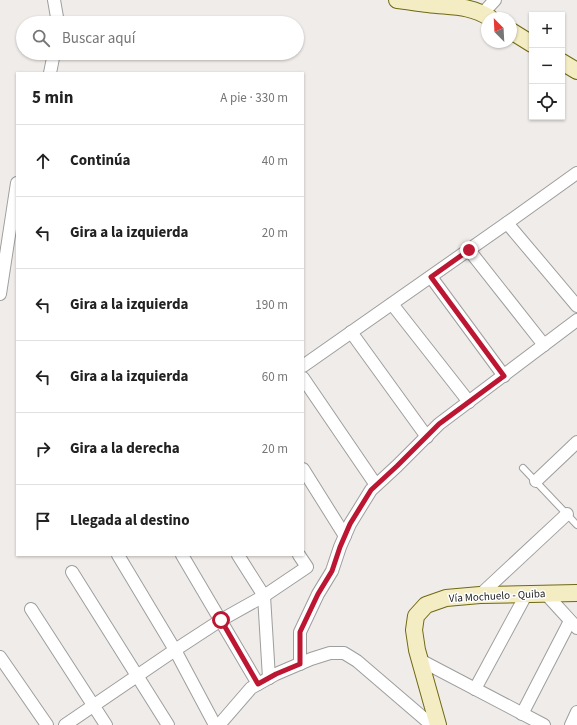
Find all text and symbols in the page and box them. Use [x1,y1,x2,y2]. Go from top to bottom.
north arrow [481,12,517,48]
map controls [529,12,565,120]
button: + [529,12,565,48]
search box [16,16,304,60]
icon: search [30,27,52,49]
text: Buscar aquí [62,28,135,49]
button: − [529,48,565,84]
button: locate [529,84,565,120]
text: 5 min [32,86,73,110]
text: A pie · 330 m [220,89,288,107]
icon: ahead [32,150,54,172]
text: Continúa [70,150,131,171]
text: 40 m [262,152,288,170]
icon: left [32,222,54,244]
text: Gira a la izquierda [70,222,189,243]
text: 20 m [262,224,288,242]
route end [460,241,478,259]
icon: left [32,294,54,316]
text: Gira a la izquierda [70,294,189,315]
text: 190 m [255,296,288,314]
icon: left [32,366,54,388]
text: Gira a la izquierda [70,366,189,387]
text: 60 m [262,368,288,386]
icon: right [32,438,54,460]
text: Gira a la derecha [70,438,180,459]
text: 20 m [262,440,288,458]
icon: arrive [32,510,54,532]
text: Llegada al destino [70,510,190,531]
street label: Vía Mochuelo - Quiba [448,586,546,606]
route start [212,611,230,629]

